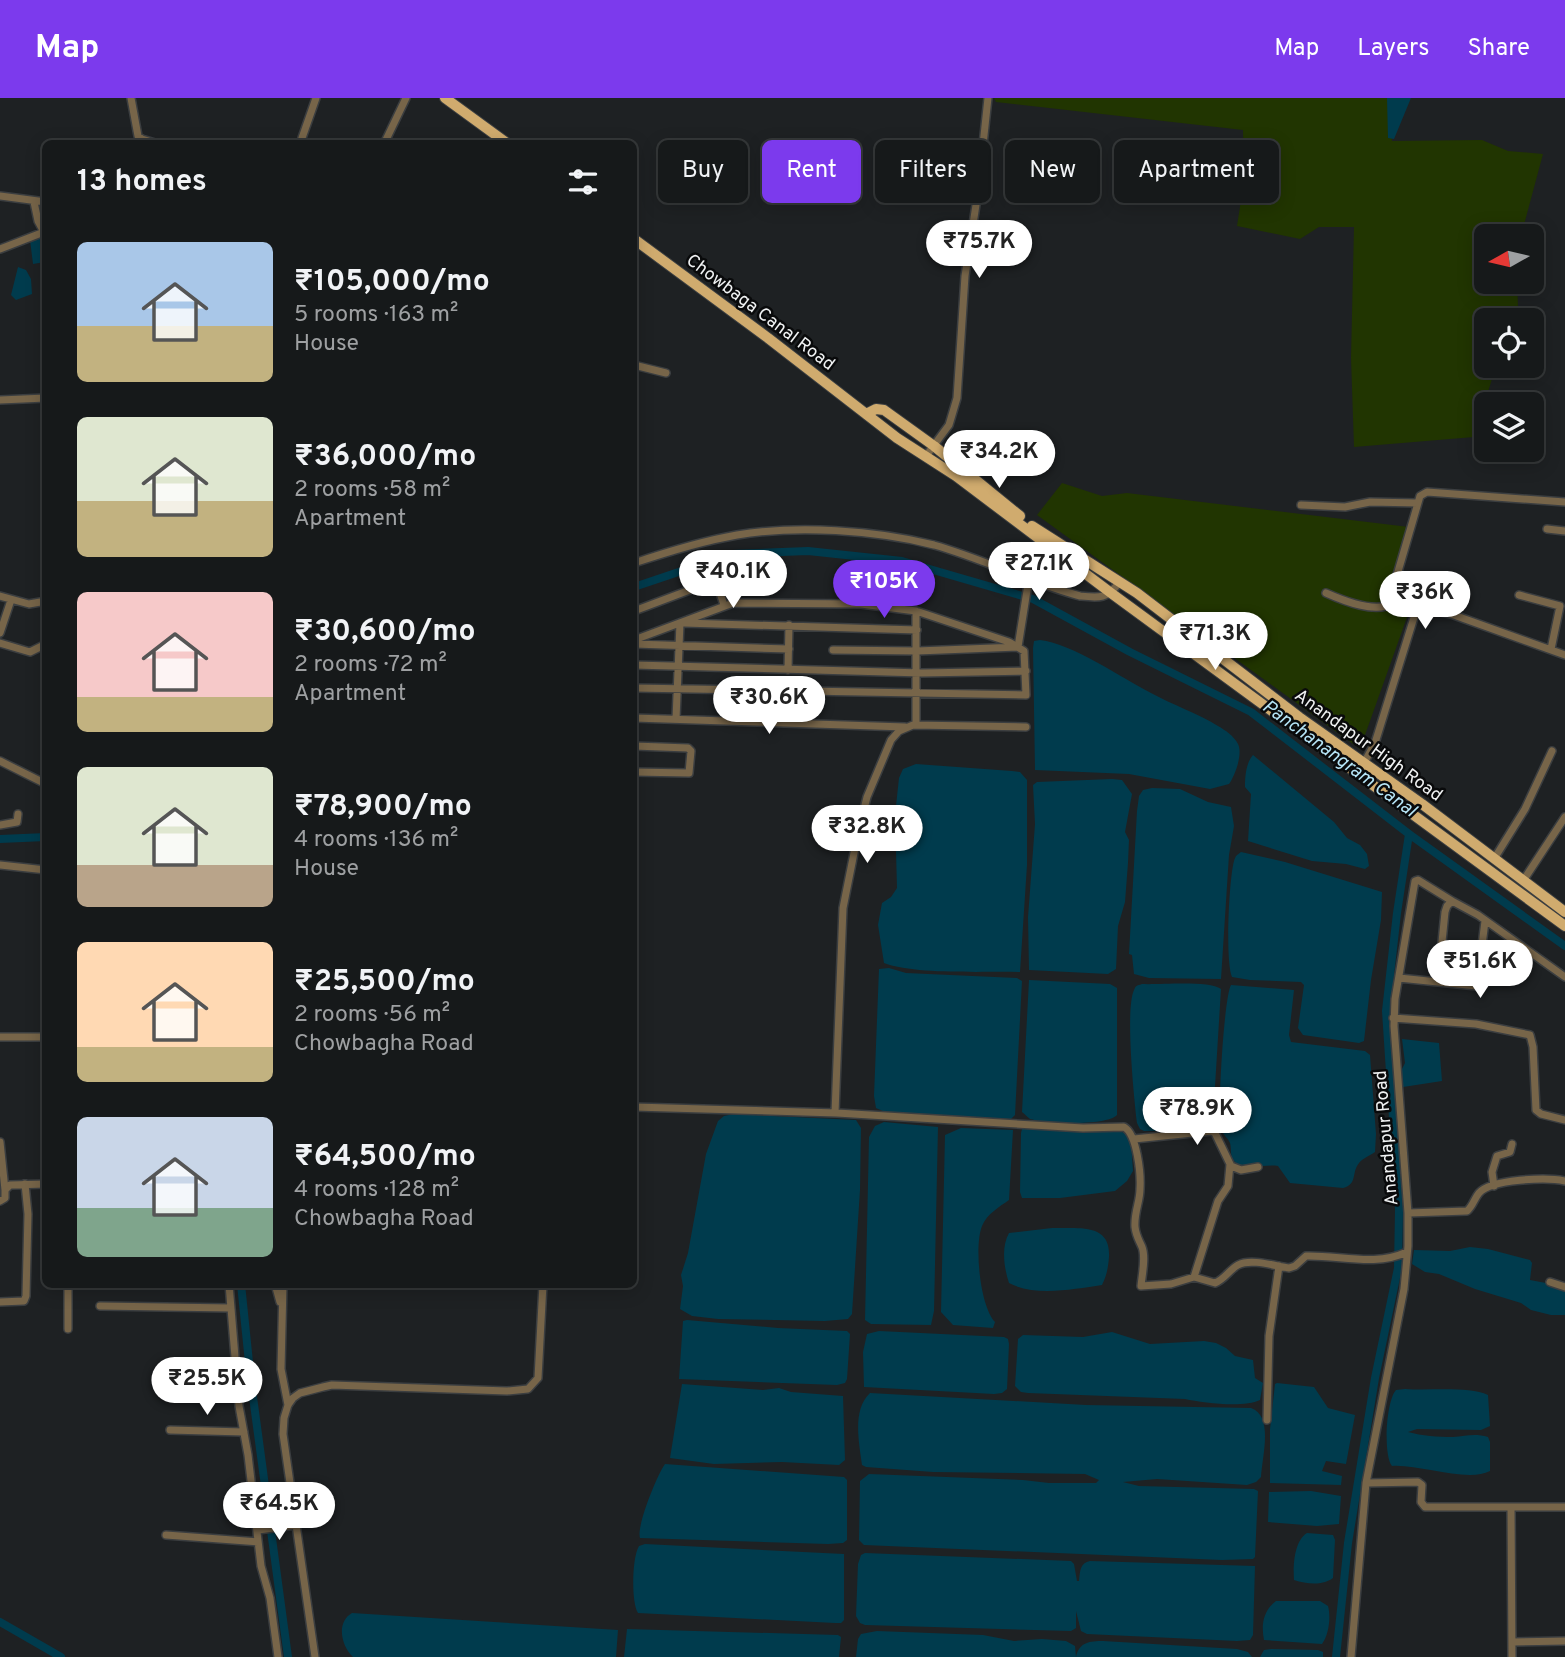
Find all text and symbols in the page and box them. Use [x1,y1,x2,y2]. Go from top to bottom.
text: Map [35,28,99,70]
text: Map [1274,34,1319,64]
text: Layers [1357,34,1429,64]
text: Share [1467,34,1530,64]
chip: Buy [658,140,748,203]
chip: Rent [762,140,861,203]
chip: Filters [875,140,991,203]
chip: New [1005,140,1100,203]
chip: Apartment [1114,140,1279,203]
icon: filters [564,163,602,201]
text: 13 homes [77,164,207,201]
pin: ₹75.7K [922,220,1036,280]
north arrow [1474,224,1544,294]
map controls [1474,224,1544,462]
text: ₹75.7K [942,228,1016,257]
street label: Chowbaga Canal Road [681,249,839,377]
text: ₹105,000/mo [294,264,490,301]
icon: home [133,270,217,354]
text: 5 rooms · 163 m² [294,301,458,330]
button: locate [1474,308,1544,378]
text: House [294,330,359,359]
button: layers [1474,392,1544,462]
pin: ₹34.2K [942,430,1056,490]
text: ₹34.2K [959,438,1039,467]
text: ₹36,000/mo [294,439,476,476]
icon: home [133,445,217,529]
text: 2 rooms · 58 m² [294,476,450,505]
text: Apartment [294,505,406,534]
pin: ₹27.1K [982,542,1096,602]
pin: ₹40.1K [676,550,790,610]
text: ₹27.1K [1004,550,1074,579]
text: ₹40.1K [695,558,771,587]
pin: ₹105K [835,560,933,620]
text: ₹105K [849,568,919,597]
pin: ₹36K [1384,572,1466,631]
text: ₹36K [1395,579,1455,608]
pin: ₹71.3K [1158,612,1272,672]
text: ₹30,600/mo [294,614,476,651]
icon: home [133,620,217,704]
text: ₹71.3K [1179,620,1251,649]
text: 2 rooms · 72 m² [294,651,447,680]
pin: ₹30.6K [712,676,826,736]
text: Apartment [294,680,406,709]
text: ₹30.6K [729,684,809,713]
street label: Anandapur High Road [1289,685,1447,807]
water label: Panchanangram Canal [1257,695,1422,824]
text: ₹78,900/mo [294,789,472,826]
icon: home [133,795,217,879]
pin: ₹32.8K [810,806,924,865]
text: ₹32.8K [828,813,906,842]
text: 4 rooms · 136 m² [294,826,458,855]
text: House [294,855,359,884]
pin: ₹51.6K [1423,940,1537,1000]
text: ₹51.6K [1443,948,1517,977]
text: ₹25,500/mo [294,964,475,1001]
icon: home [133,970,217,1054]
text: 2 rooms · 56 m² [294,1001,450,1030]
text: Chowbagha Road [294,1030,474,1059]
street label: Anandapur Road [1370,1069,1404,1207]
pin: ₹78.9K [1140,1088,1254,1147]
text: ₹78.9K [1159,1095,1235,1124]
text: ₹64,500/mo [294,1139,476,1176]
icon: home [133,1145,217,1229]
text: 4 rooms · 128 m² [294,1176,459,1205]
text: Chowbagha Road [294,1205,474,1234]
pin: ₹25.5K [150,1358,264,1417]
text: ₹25.5K [167,1365,247,1394]
pin: ₹64.5K [222,1482,336,1542]
text: ₹64.5K [239,1490,319,1519]

